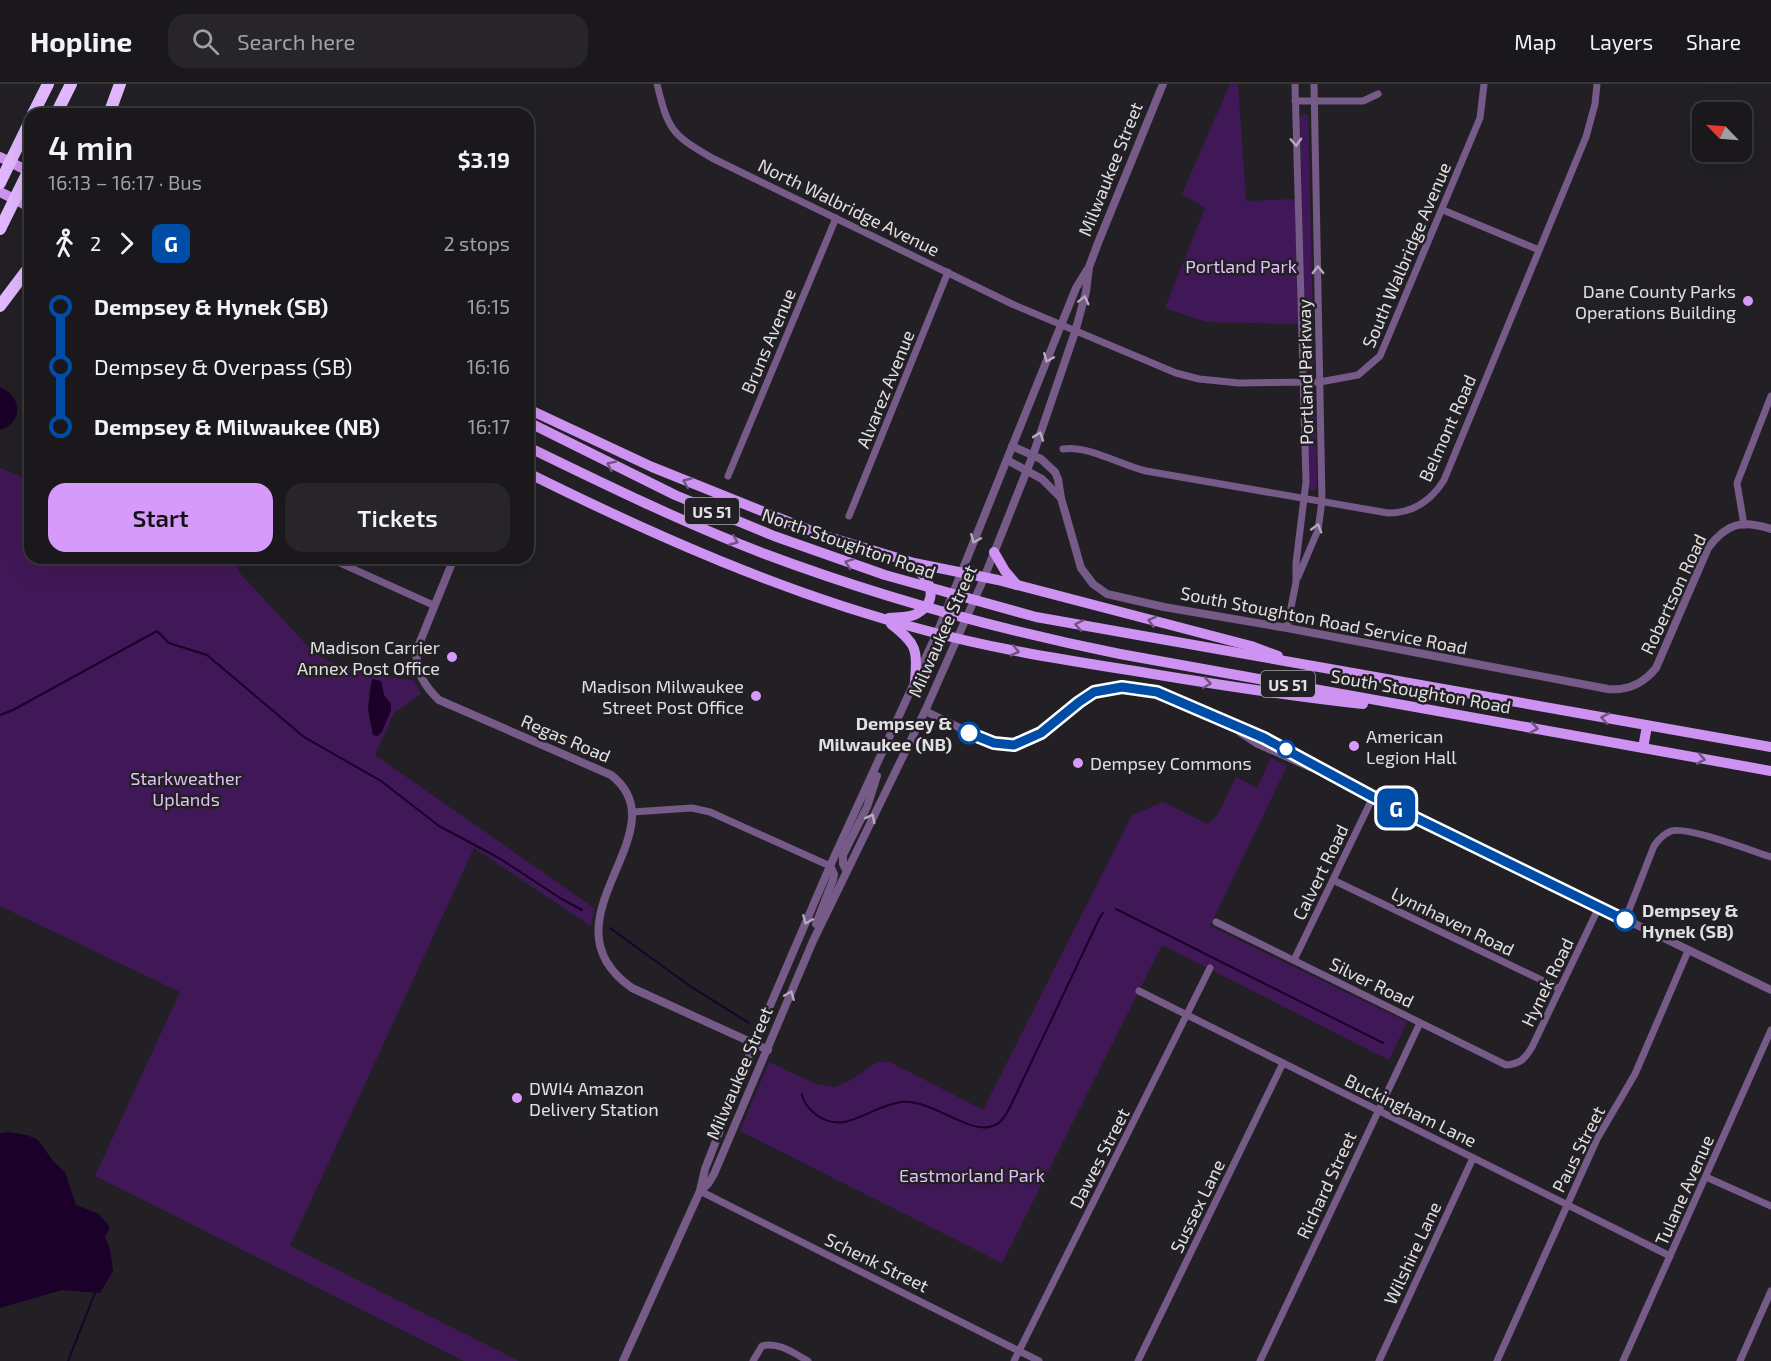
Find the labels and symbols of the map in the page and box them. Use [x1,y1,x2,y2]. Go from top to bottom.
street label: Milwaukee Street [1073,99,1147,239]
north arrow [1692,102,1752,162]
one-way arrow [1290,138,1302,147]
street label: North Walbridge Avenue [755,153,943,261]
street label: South Walbridge Avenue [1357,159,1455,351]
park label: Portland Park [1185,255,1297,277]
one-way arrow [1311,266,1324,275]
place label: Dane County Parks Operations Building [1575,280,1736,323]
street label: Bruns Avenue [736,285,800,397]
marker: Dane County Parks Operations Building [1741,294,1755,308]
one-way arrow [1076,295,1089,305]
street label: Portland Parkway [1293,298,1317,445]
street label: Alvarez Avenue [851,327,919,451]
one-way arrow [1043,352,1055,363]
street label: Belmont Road [1414,371,1480,485]
one-way arrow [1032,431,1045,441]
one-way arrow [606,460,617,472]
one-way arrow [683,477,694,489]
road number: US 51 [685,498,739,524]
street label: North Stoughton Road [759,503,939,583]
one-way arrow [1310,523,1322,534]
street label: Robertson Road [1635,530,1711,658]
one-way arrow [970,533,982,544]
one-way arrow [728,534,739,546]
one-way arrow [844,557,855,570]
street label: Milwaukee Street [903,561,981,701]
street label: South Stoughton Road Service Road [1179,581,1469,659]
one-way arrow [1147,616,1157,629]
one-way arrow [1074,619,1084,632]
place label: Madison Carrier Annex Post Office [297,636,440,679]
one-way arrow [1010,644,1020,657]
marker: Madison Carrier Annex Post Office [445,650,459,664]
street label: South Stoughton Road [1329,664,1513,718]
road number: US 51 [1261,671,1315,697]
place label: Madison Milwaukee Street Post Office [581,675,744,718]
one-way arrow [1203,676,1212,688]
marker: Madison Milwaukee Street Post Office [749,689,763,703]
street label: Regas Road [518,709,614,767]
place label: Dempsey & Milwaukee (NB) [818,712,952,755]
one-way arrow [1600,713,1610,725]
one-way arrow [1529,721,1539,734]
marker: Dempsey & Milwaukee (NB) [958,722,980,744]
place label: American Legion Hall [1366,725,1457,768]
marker: American Legion Hall [1347,739,1361,753]
unlabelled marker [1277,740,1295,758]
place label: Dempsey Commons [1090,752,1252,774]
one-way arrow [1695,752,1705,765]
marker: Dempsey Commons [1071,756,1085,770]
park label: Starkweather Uplands [130,767,242,810]
line badge: G [1376,788,1416,828]
one-way arrow [864,813,876,824]
street label: Calvert Road [1287,821,1353,923]
street label: Lynnhaven Road [1388,882,1518,960]
place label: Dempsey & Hynek (SB) [1642,899,1738,942]
marker: Dempsey & Hynek (SB) [1614,909,1636,931]
one-way arrow [802,914,814,925]
street label: Hynek Road [1516,934,1578,1030]
street label: Silver Road [1326,952,1418,1012]
one-way arrow [783,991,795,1002]
street label: Milwaukee Street [701,1003,777,1143]
street label: Buckingham Lane [1342,1069,1480,1151]
place label: DWI4 Amazon Delivery Station [529,1077,659,1120]
marker: DWI4 Amazon Delivery Station [510,1091,524,1105]
street label: Paus Street [1547,1102,1609,1196]
street label: Dawes Street [1064,1104,1134,1212]
street label: Richard Street [1291,1128,1361,1242]
street label: Tulane Avenue [1650,1131,1718,1249]
street label: Sussex Lane [1165,1156,1229,1256]
park label: Eastmorland Park [899,1164,1045,1186]
street label: Wilshire Lane [1379,1198,1445,1308]
street label: Schenk Street [822,1227,933,1297]

